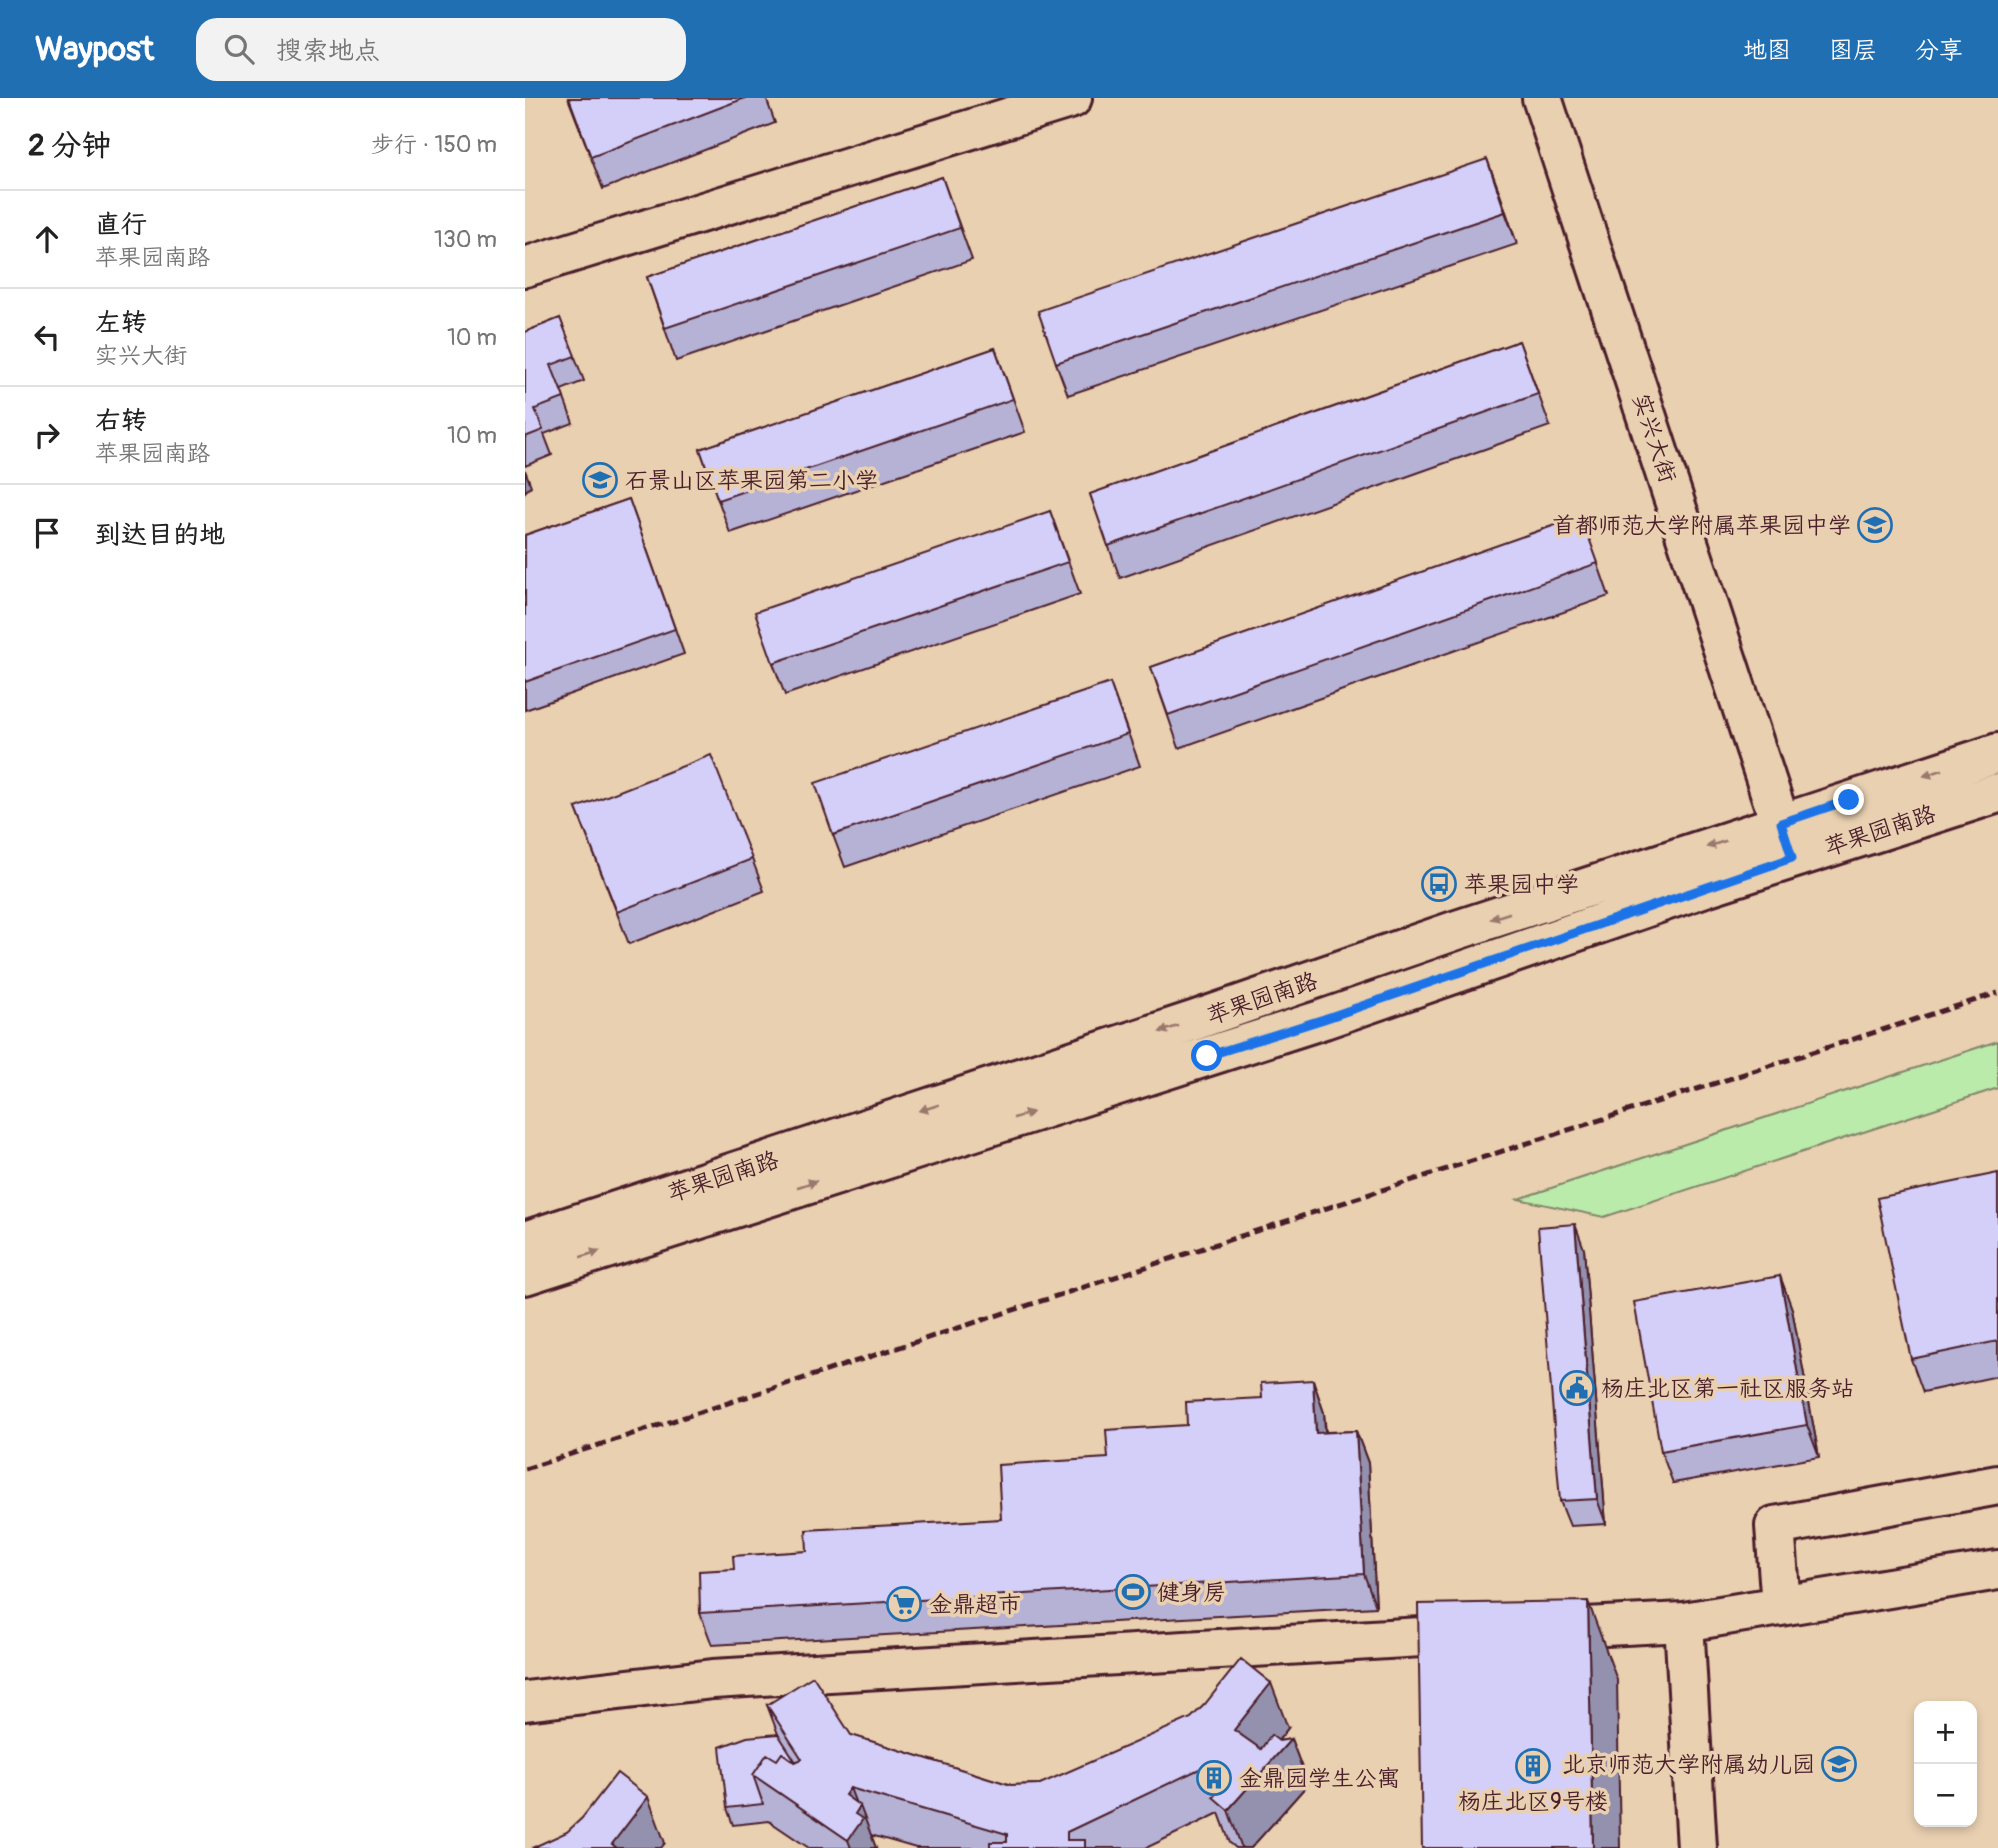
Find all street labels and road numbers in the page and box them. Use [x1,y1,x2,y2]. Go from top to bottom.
street label: 实兴大街 [1627,390,1683,486]
street label: 苹果园南路 [1821,799,1939,862]
street label: 苹果园南路 [1203,966,1321,1031]
street label: 苹果园南路 [664,1145,782,1208]

